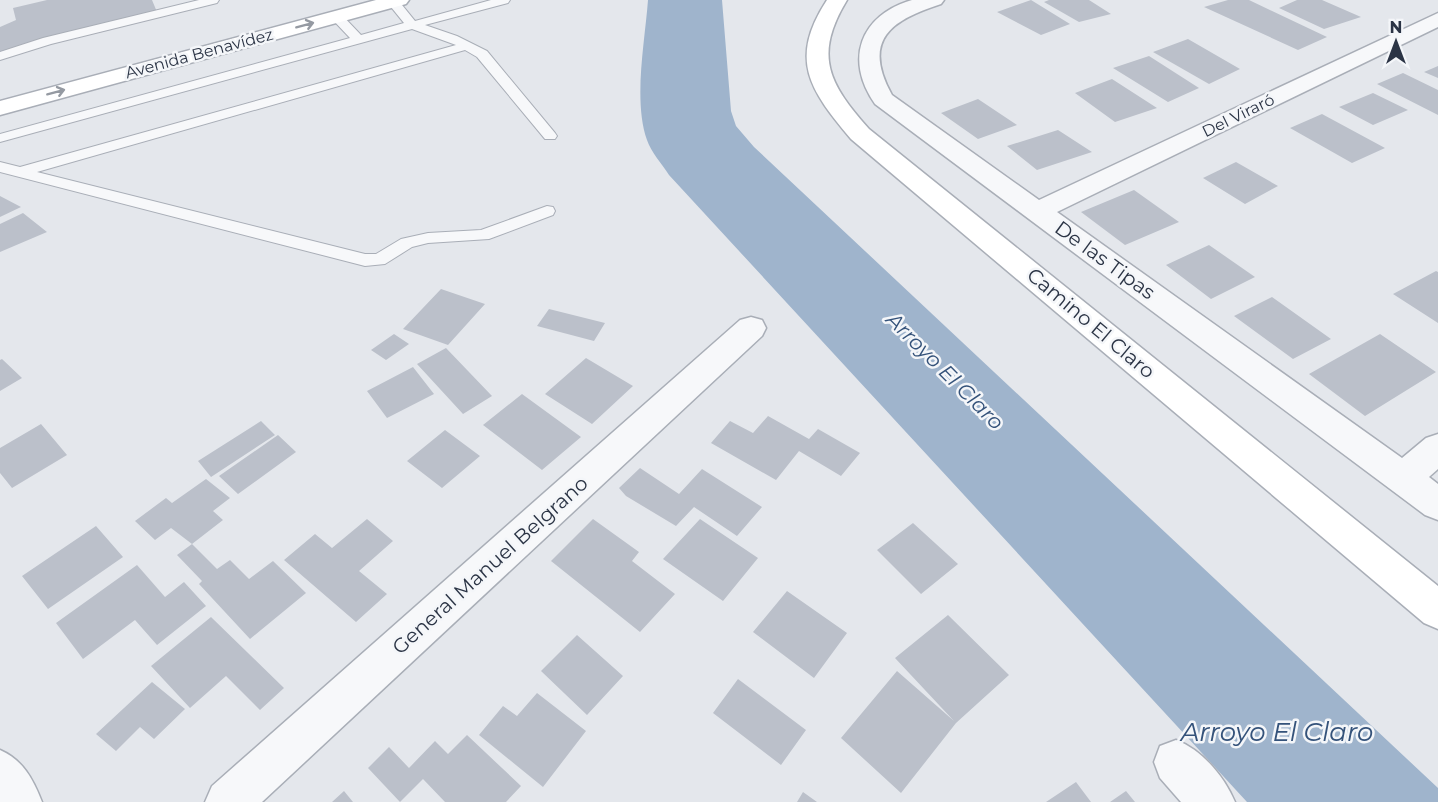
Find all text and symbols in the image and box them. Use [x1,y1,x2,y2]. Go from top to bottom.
north arrow [1366,12,1426,72]
one-way arrow [296,18,315,30]
text: N [1390,18,1402,37]
street label: Avenida Benavídez [123,25,275,82]
one-way arrow [47,86,66,98]
street label: Del Viraró [1199,90,1277,141]
street label: De las Tipas [1050,216,1160,305]
street label: Camino El Claro [1022,263,1160,383]
water label: Arroyo El Claro [880,305,1009,434]
street label: General Manuel Belgrano [387,471,593,659]
water label: Arroyo El Claro [1179,716,1373,748]

